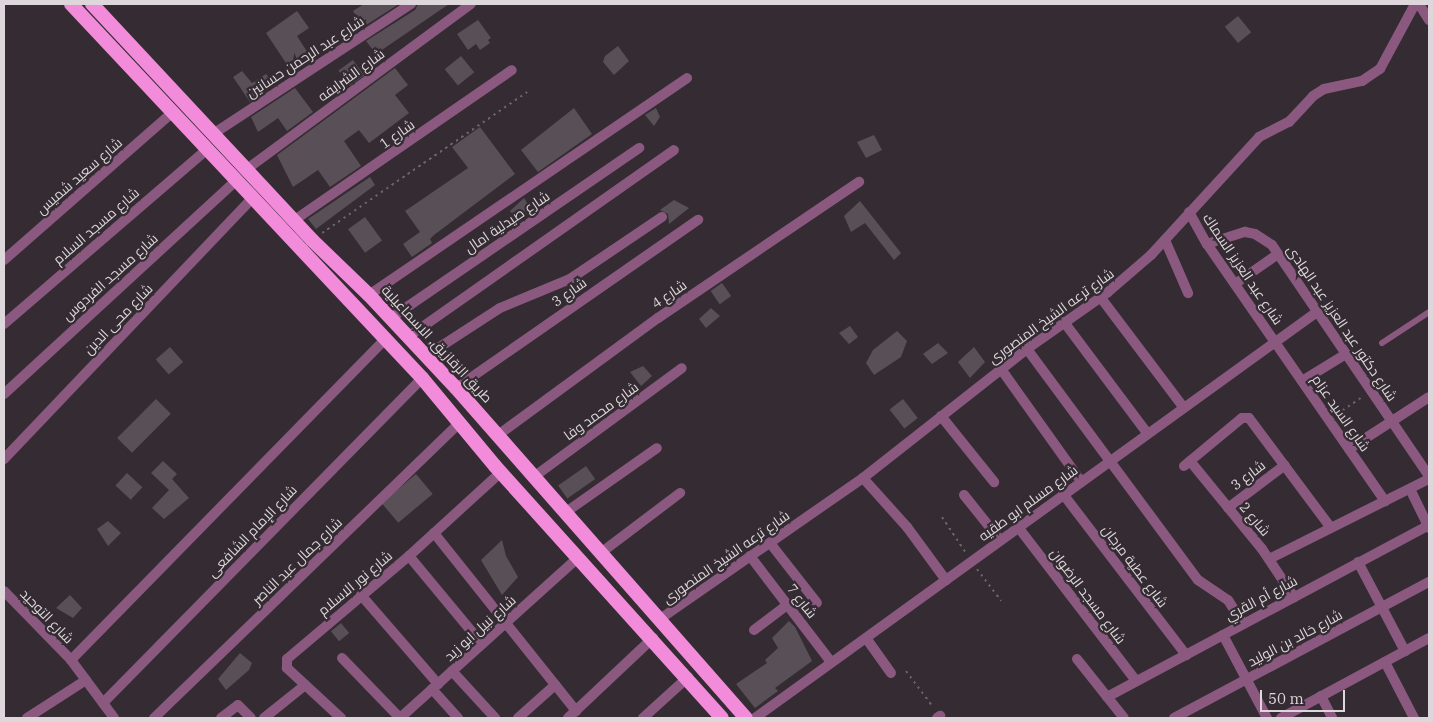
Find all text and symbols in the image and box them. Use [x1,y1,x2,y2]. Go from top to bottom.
street label: شارع عبد الرحمن حسانين [243,13,367,101]
street label: شارع الشرايفه [314,45,388,105]
street label: شارع 1 [376,116,418,152]
street label: شارع سعيد شميس [33,134,125,218]
street label: شارع مسجد السلام [50,184,142,268]
street label: شارع صيدلية امال [461,187,553,257]
street label: شارع عبد العزيز السماك [1199,210,1287,328]
street label: شارع مسجد الفردوس [59,230,161,324]
street label: شارع دكتور عبد العزيز عبد الهادى [1283,242,1401,404]
street label: شارع ترعه الشيخ المنصورى [985,265,1117,367]
street label: شارع 3 [548,274,590,310]
street label: شارع 4 [648,276,690,312]
street label: شارع محى الدين [80,280,156,358]
street label: طريق الزقازيق, الاسماعيلية [378,282,496,406]
street label: شارع السيد عزام [1308,371,1374,455]
street label: شارع محمد وفا [560,378,642,444]
street label: شارع 3 [1227,457,1269,493]
street label: شارع مسلم ابو طقيه [975,461,1081,545]
street label: شارع الإمام الشافعى [204,481,300,581]
street label: شارع 2 [1236,499,1274,539]
street label: شارع ترعه الشيخ المنصورى [659,507,793,607]
street label: شارع جمال عبد الناصر [249,514,345,608]
street label: شارع عطية مرجان [1098,521,1172,611]
street label: شارع مسجد الرضوان [1047,545,1129,647]
street label: شارع نور الاسلام [314,547,396,619]
street label: شارع أم القري [1222,572,1300,624]
street label: شارع 7 [783,581,821,621]
street label: شارع التوحيد [17,585,77,647]
street label: شارع نبيل ابو زيد [441,592,519,664]
street label: شارع خالد بن الوليد [1245,606,1345,670]
scale bar [1263,680,1348,712]
text: 50 m [1268,689,1304,708]

